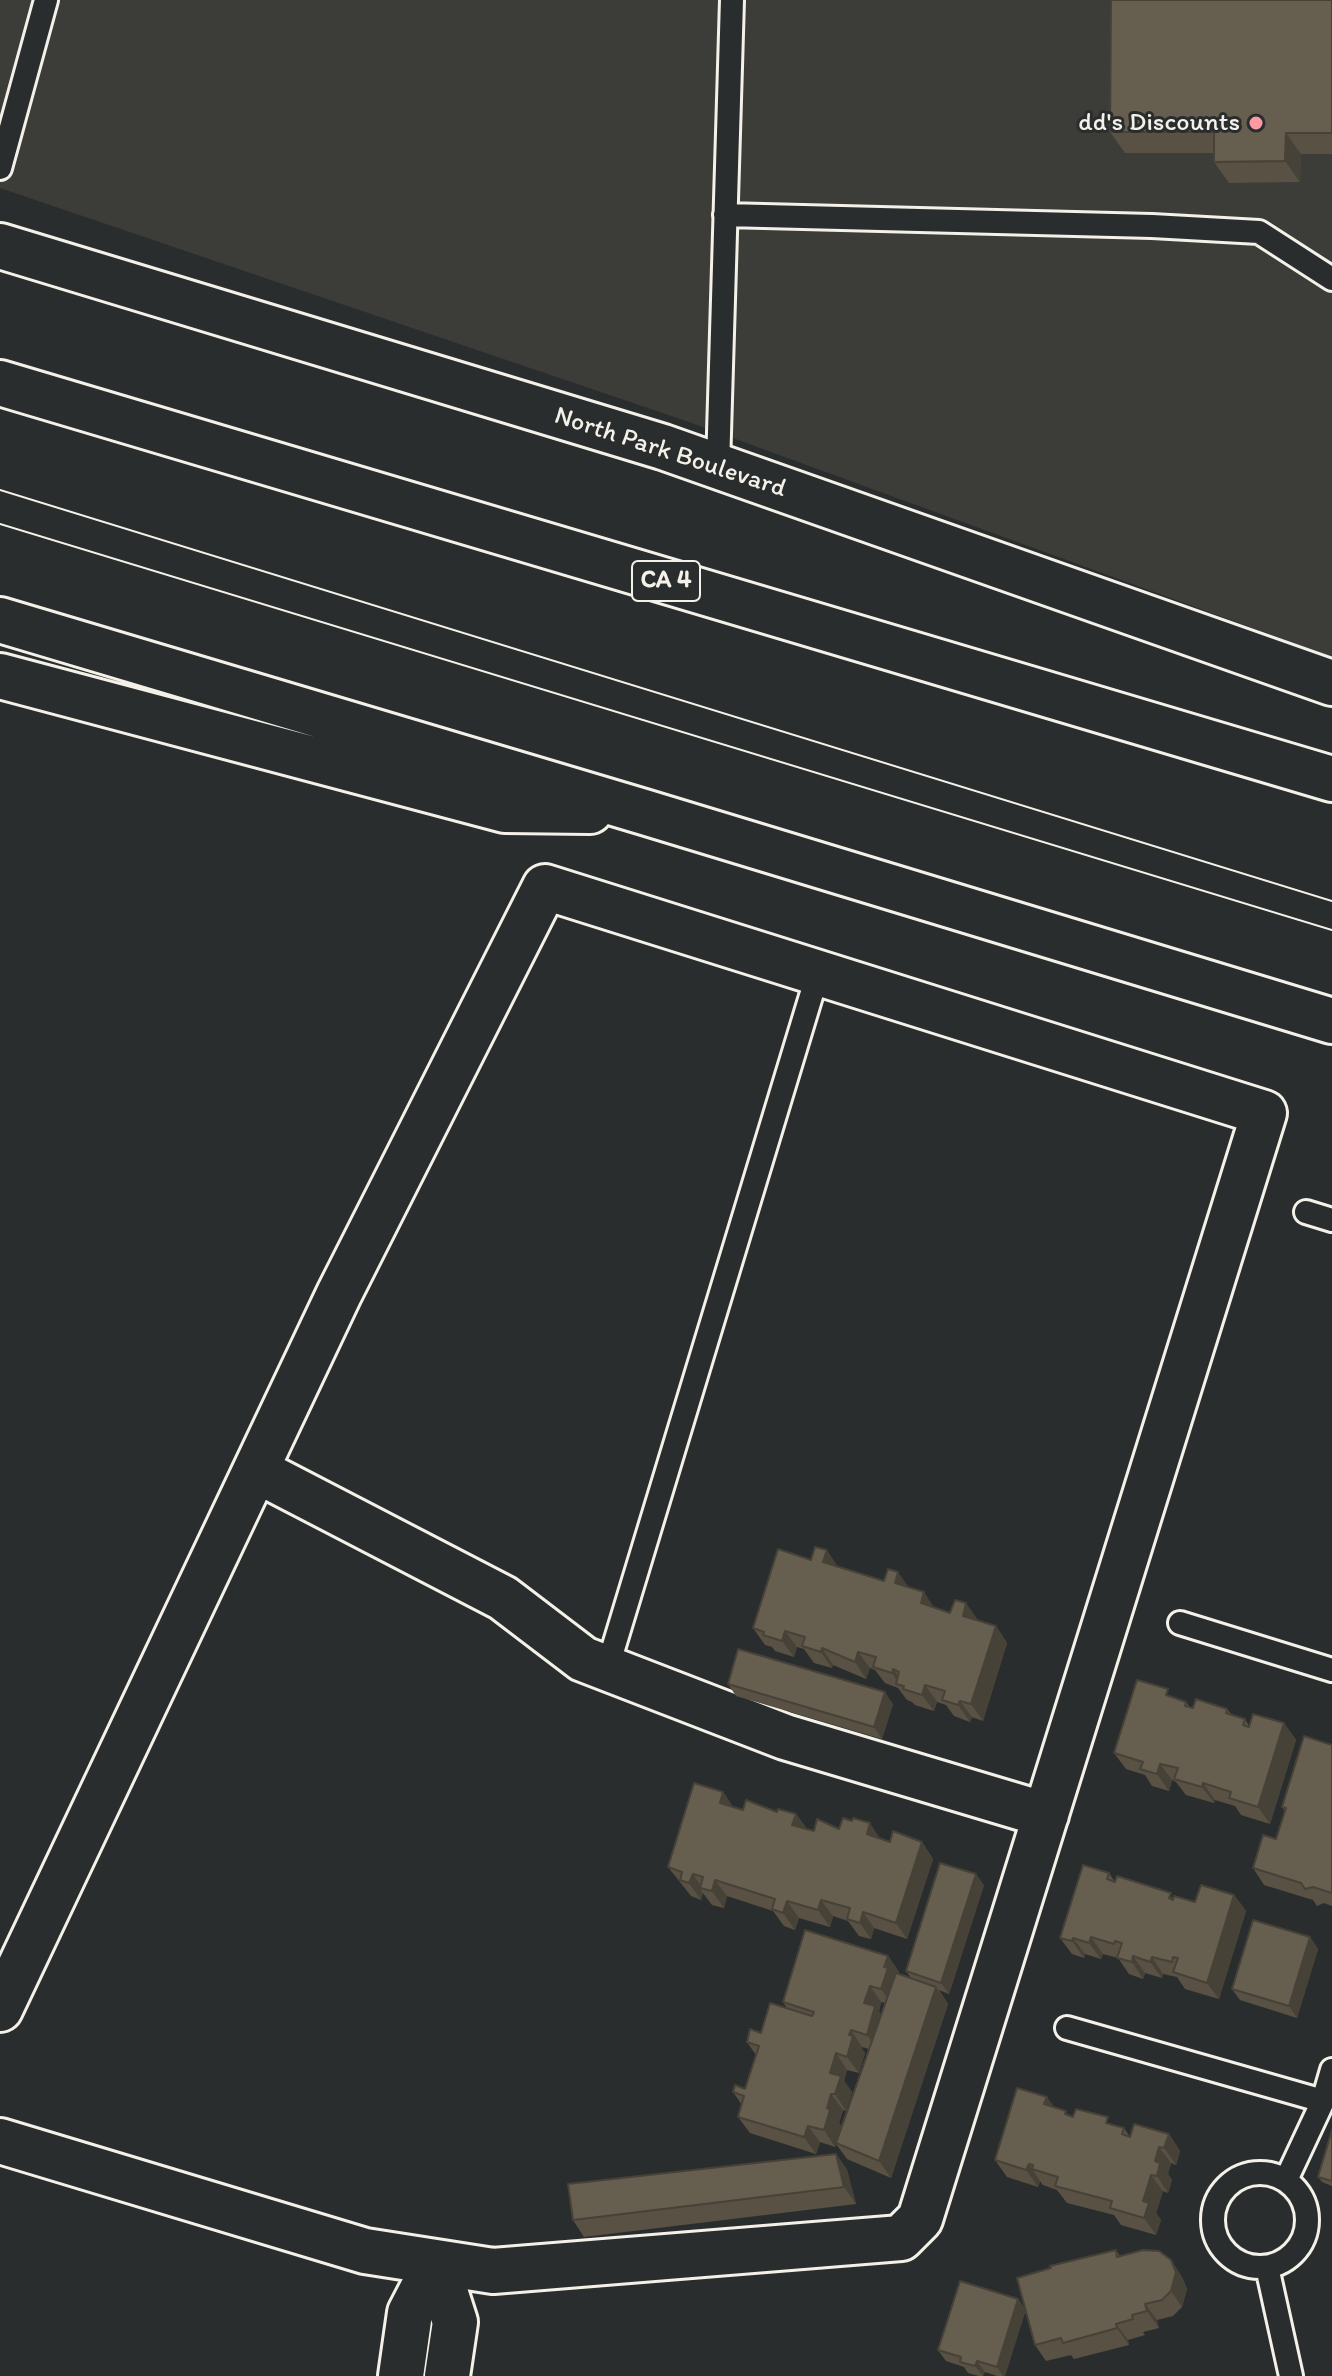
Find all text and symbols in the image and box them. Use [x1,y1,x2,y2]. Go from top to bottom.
place label: dd's Discounts [1078,107,1240,139]
marker: dd's Discounts [1247,114,1265,132]
street label: North Park Boulevard [550,401,790,505]
road number: CA 4 [632,561,700,601]

